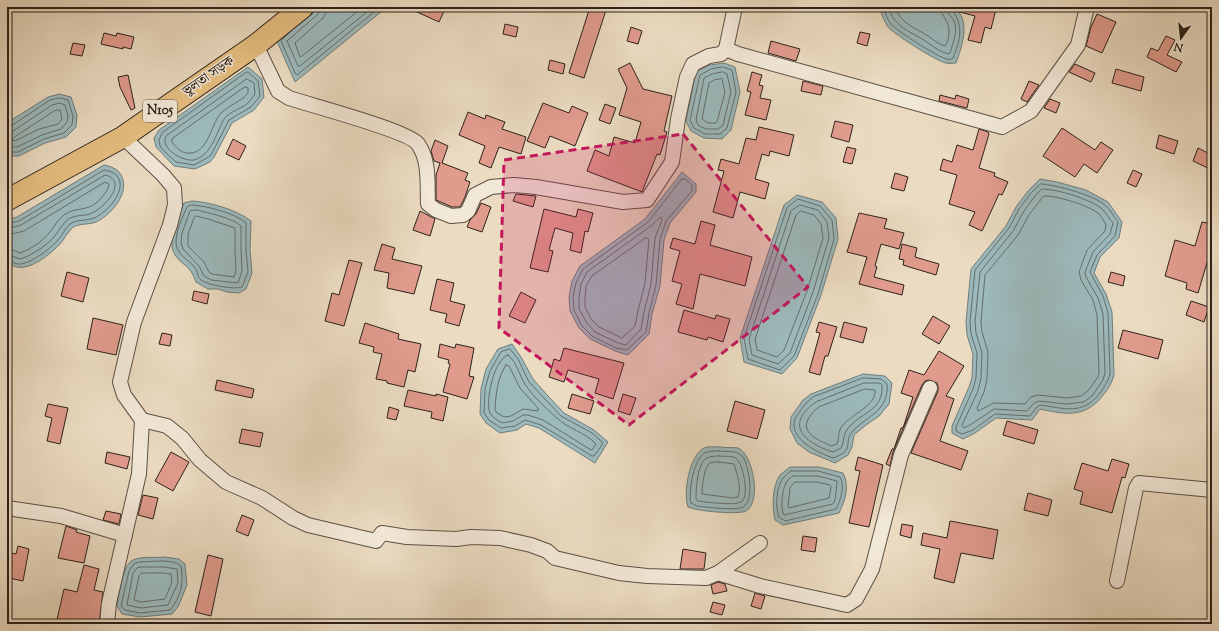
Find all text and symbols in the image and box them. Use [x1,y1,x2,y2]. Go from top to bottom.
north arrow [1161,18,1201,58]
text: N [1172,38,1186,56]
street label: ভুলতা সড়ক [178,51,240,103]
road number: N105 [143,100,177,122]

